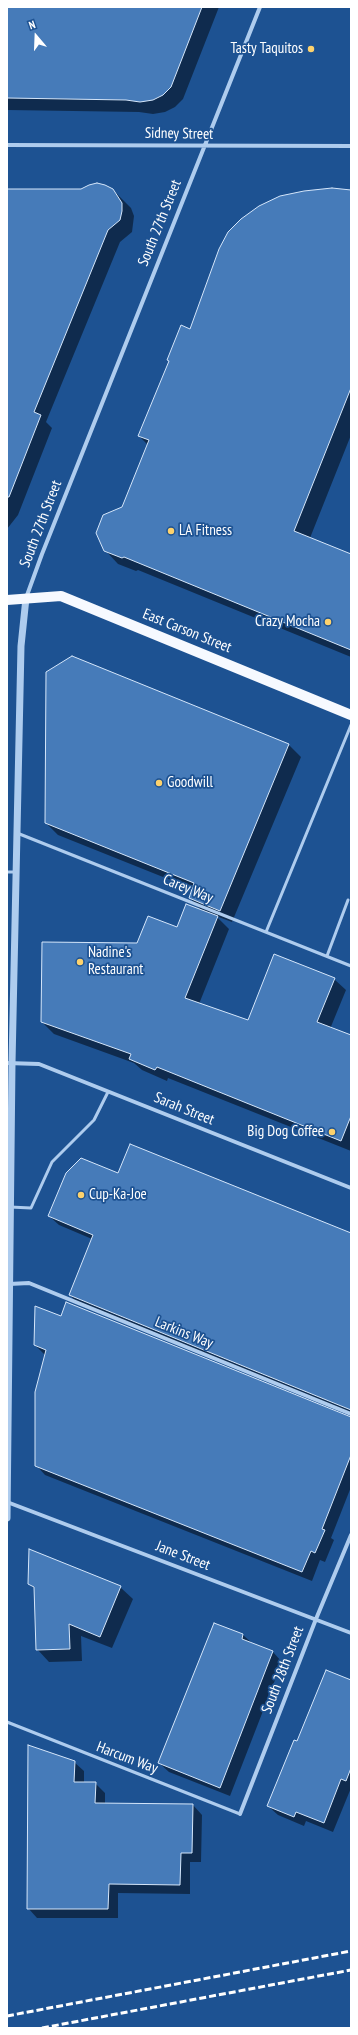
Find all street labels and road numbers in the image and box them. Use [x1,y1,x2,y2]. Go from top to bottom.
street label: Sidney Street [145,124,213,144]
street label: South 27th Street [134,177,186,269]
street label: South 27th Street [16,478,66,570]
street label: East Carson Street [140,605,234,657]
street label: Carey Way [160,871,216,907]
street label: Sarah Street [151,1089,217,1129]
street label: Larkins Way [152,1313,216,1353]
street label: Jane Street [153,1537,213,1575]
street label: South 28th Street [258,1624,308,1716]
street label: Harcum Way [94,1738,160,1778]

